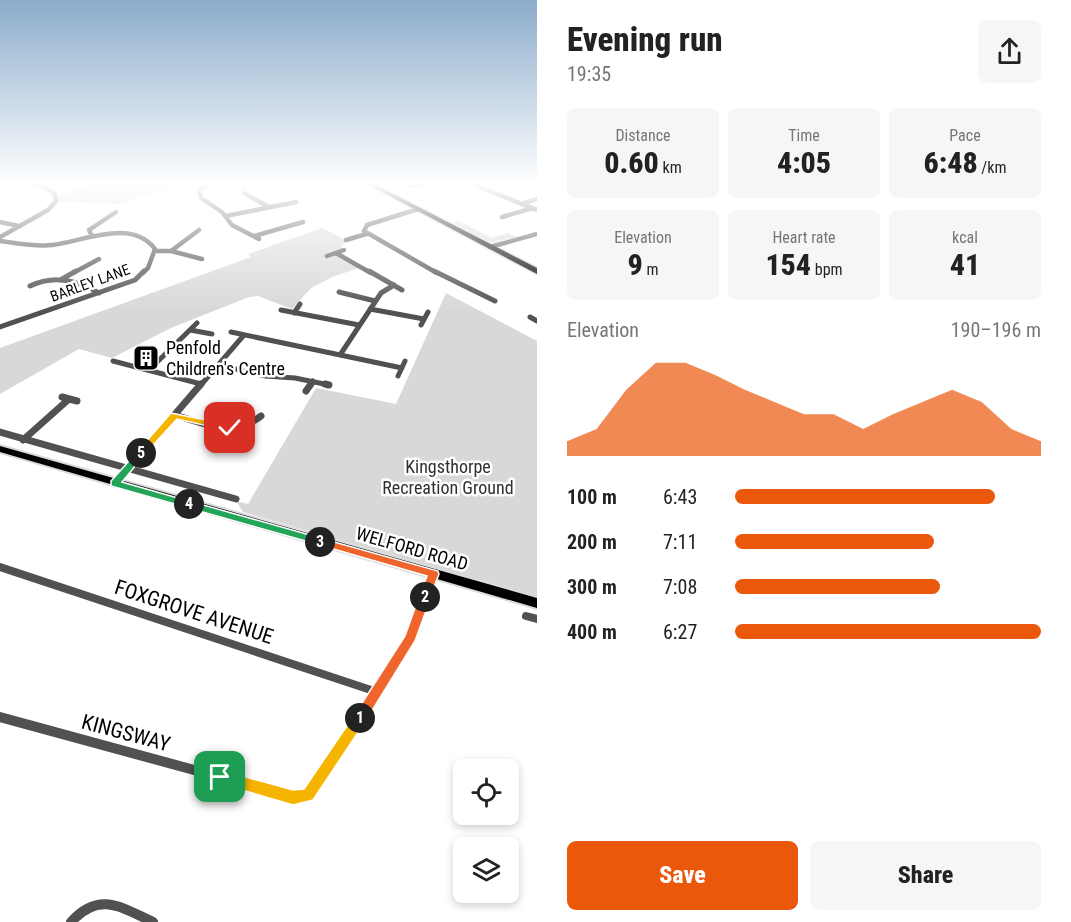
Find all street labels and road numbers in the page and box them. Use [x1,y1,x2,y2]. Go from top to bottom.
street label: BARLEY LANE [48,260,132,306]
street label: WELFORD ROAD [354,523,471,575]
street label: FOXGROVE AVENUE [112,575,276,649]
street label: KINGSWAY [79,710,173,756]

